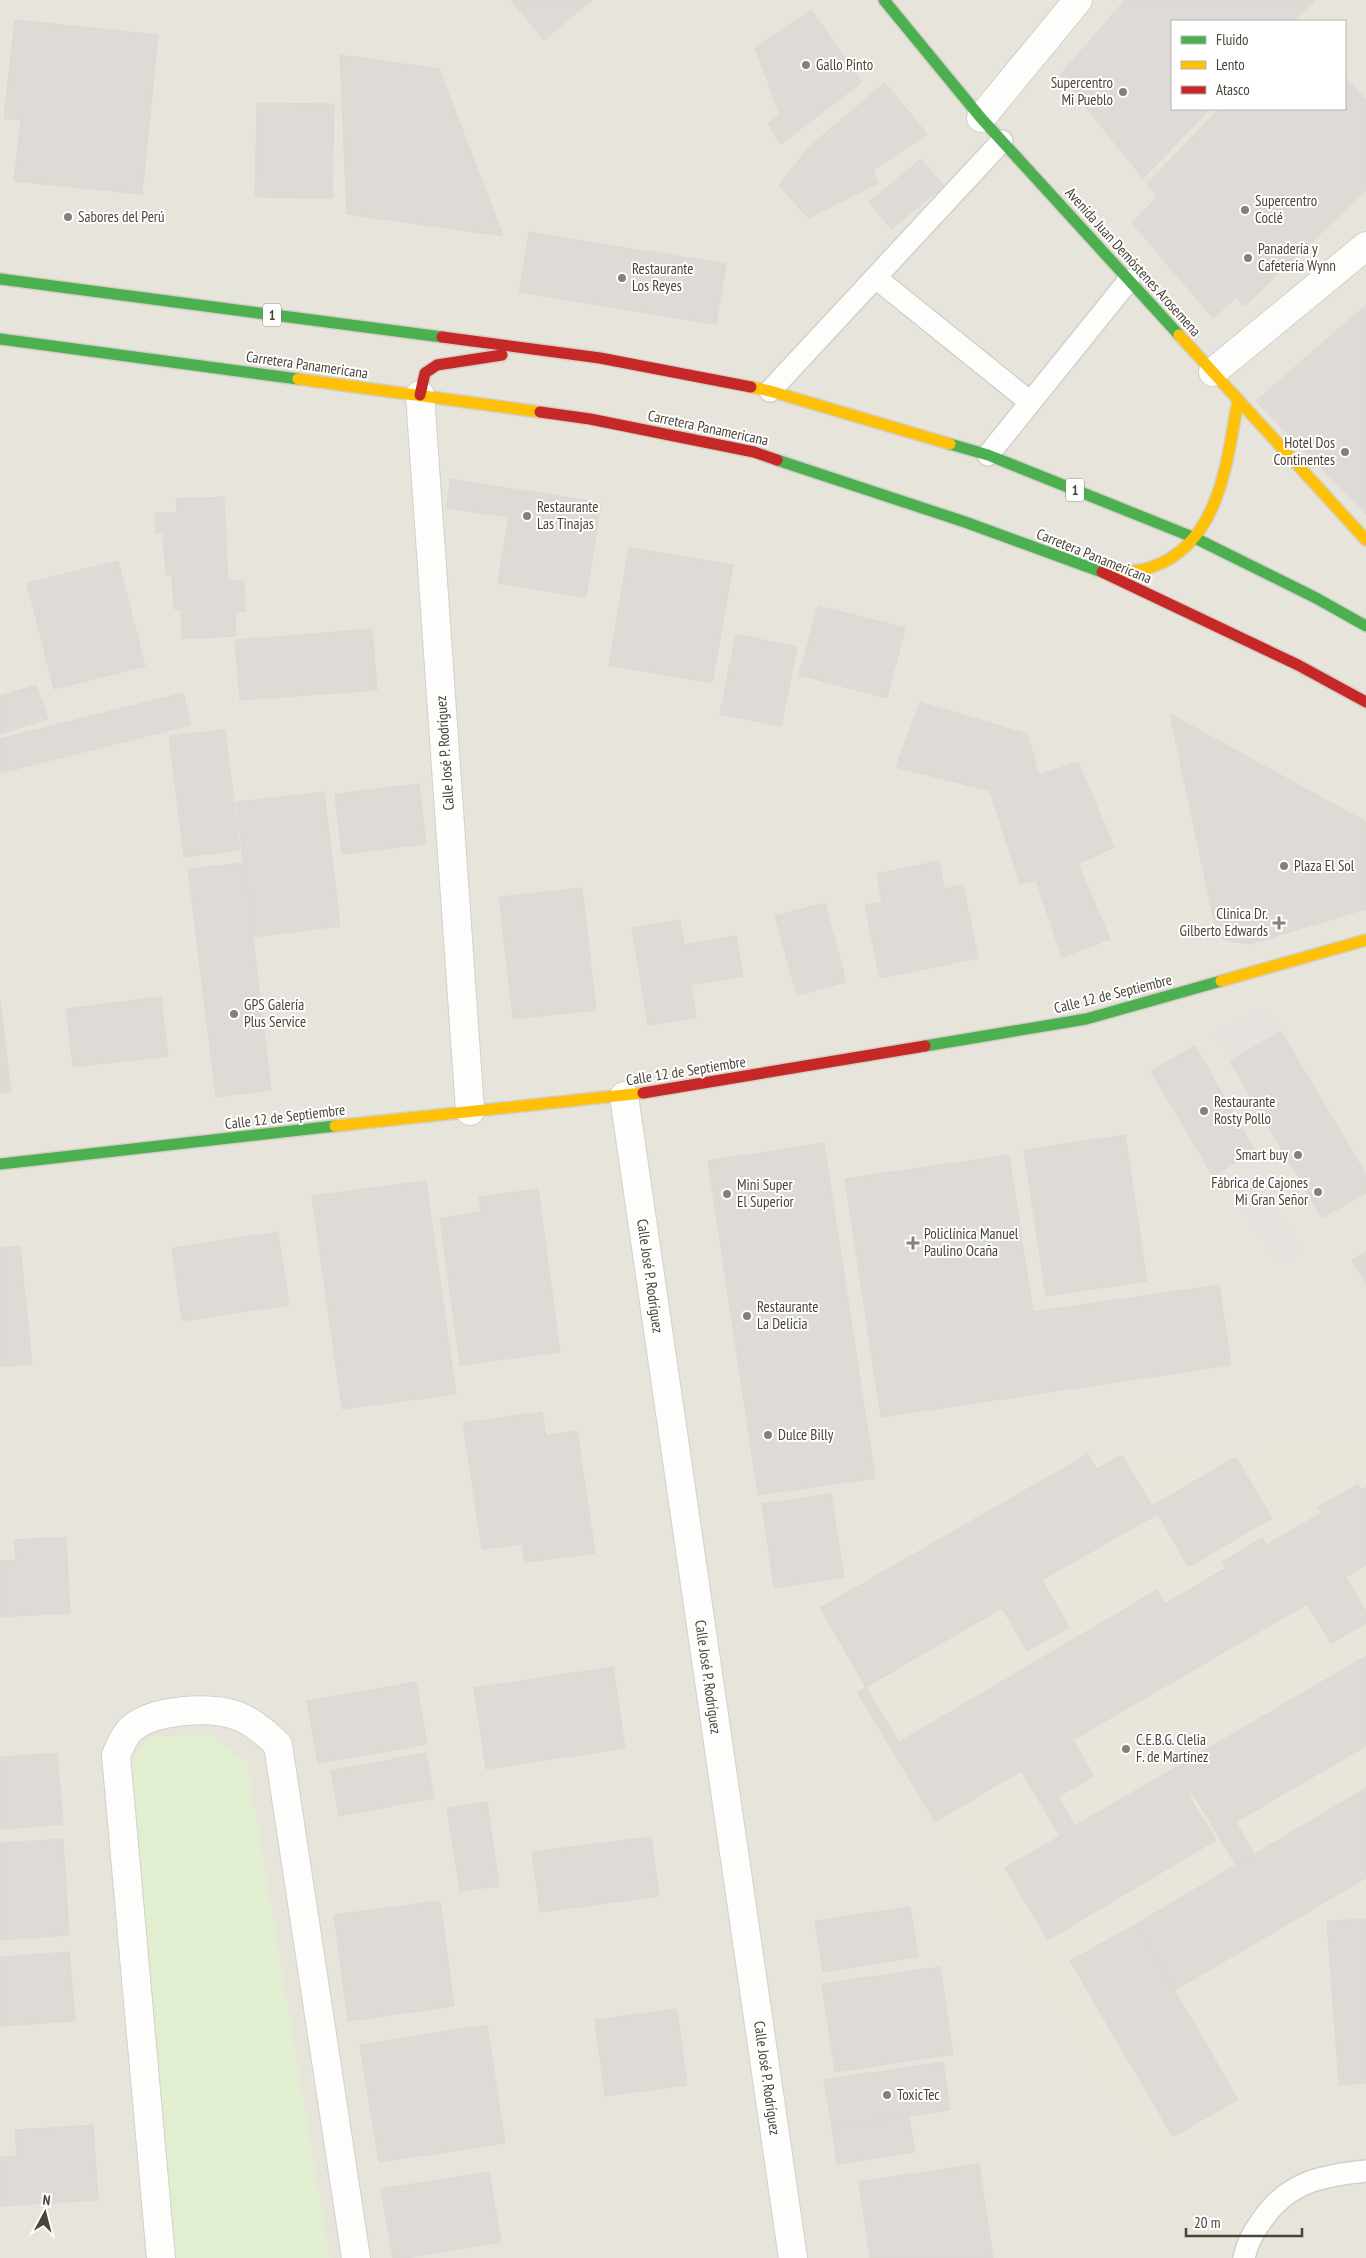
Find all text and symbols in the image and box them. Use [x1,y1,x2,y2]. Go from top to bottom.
legend [1171,20,1346,110]
text: Fluido [1216,30,1248,49]
place label: Gallo Pinto [816,55,873,74]
text: Lento [1216,55,1245,74]
marker: Gallo Pinto [800,59,812,71]
place label: Supercentro Mi Pueblo [1051,73,1113,109]
text: Atasco [1216,80,1250,99]
marker: Supercentro Mi Pueblo [1117,86,1129,98]
street label: Avenida Juan Demóstenes Arosemena [1061,183,1205,340]
place label: Supercentro Coclé [1255,191,1317,227]
marker: Supercentro Coclé [1239,204,1251,216]
place label: Sabores del Perú [78,207,164,226]
marker: Sabores del Perú [62,211,74,223]
place label: Panadería y Cafetería Wynn [1258,239,1336,275]
marker: Panadería y Cafetería Wynn [1242,252,1254,264]
place label: Restaurante Los Reyes [632,259,693,295]
marker: Restaurante Los Reyes [616,272,628,284]
road number: 1 [263,304,281,326]
street label: Carretera Panamericana [245,347,369,382]
street label: Carretera Panamericana [646,405,770,450]
place label: Hotel Dos Continentes [1273,433,1335,469]
marker: Hotel Dos Continentes [1339,446,1351,458]
road number: 1 [1066,478,1084,502]
place label: Restaurante Las Tinajas [537,497,598,533]
marker: Restaurante Las Tinajas [521,510,533,522]
street label: Carretera Panamericana [1034,524,1155,587]
street label: Calle José P. Rodríguez [431,695,458,811]
place label: Plaza El Sol [1294,856,1355,875]
marker: Plaza El Sol [1278,860,1290,872]
place label: Clinica Dr. Gilberto Edwards [1180,904,1268,940]
marker: Clinica Dr. Gilberto Edwards [1272,916,1286,930]
street label: Calle 12 de Septiembre [1052,970,1174,1017]
place label: GPS Galería Plus Service [244,995,306,1031]
marker: GPS Galería Plus Service [228,1008,240,1020]
street label: Calle 12 de Septiembre [625,1052,747,1089]
place label: Restaurante Rosty Pollo [1214,1092,1275,1128]
street label: Calle 12 de Septiembre [224,1100,346,1133]
marker: Restaurante Rosty Pollo [1198,1105,1210,1117]
place label: Smart buy [1235,1145,1288,1164]
marker: Smart buy [1292,1149,1304,1161]
place label: Fábrica de Cajones Mi Gran Señor [1211,1173,1309,1209]
place label: Mini Super El Superior [737,1175,795,1211]
marker: Fábrica de Cajones Mi Gran Señor [1312,1186,1324,1198]
marker: Mini Super El Superior [721,1188,733,1200]
street label: Calle José P. Rodríguez [633,1218,668,1334]
place label: Policlínica Manuel Paulino Ocaña [924,1224,1019,1260]
marker: Policlínica Manuel Paulino Ocaña [906,1236,920,1250]
place label: Restaurante La Delicia [757,1297,818,1333]
marker: Restaurante La Delicia [741,1310,753,1322]
place label: Dulce Billy [778,1425,834,1444]
marker: Dulce Billy [762,1429,774,1441]
street label: Calle José P. Rodríguez [691,1619,726,1735]
place label: C.E.B.G. Clelia F. de Martínez [1136,1730,1208,1766]
marker: C.E.B.G. Clelia F. de Martínez [1120,1743,1132,1755]
street label: Calle José P. Rodríguez [750,2020,785,2136]
place label: ToxicTec [897,2085,940,2104]
marker: ToxicTec [881,2089,893,2101]
north arrow [20,2188,70,2238]
text: N [42,2191,51,2209]
scale bar [1186,2206,1302,2238]
text: 20 m [1194,2213,1220,2232]

